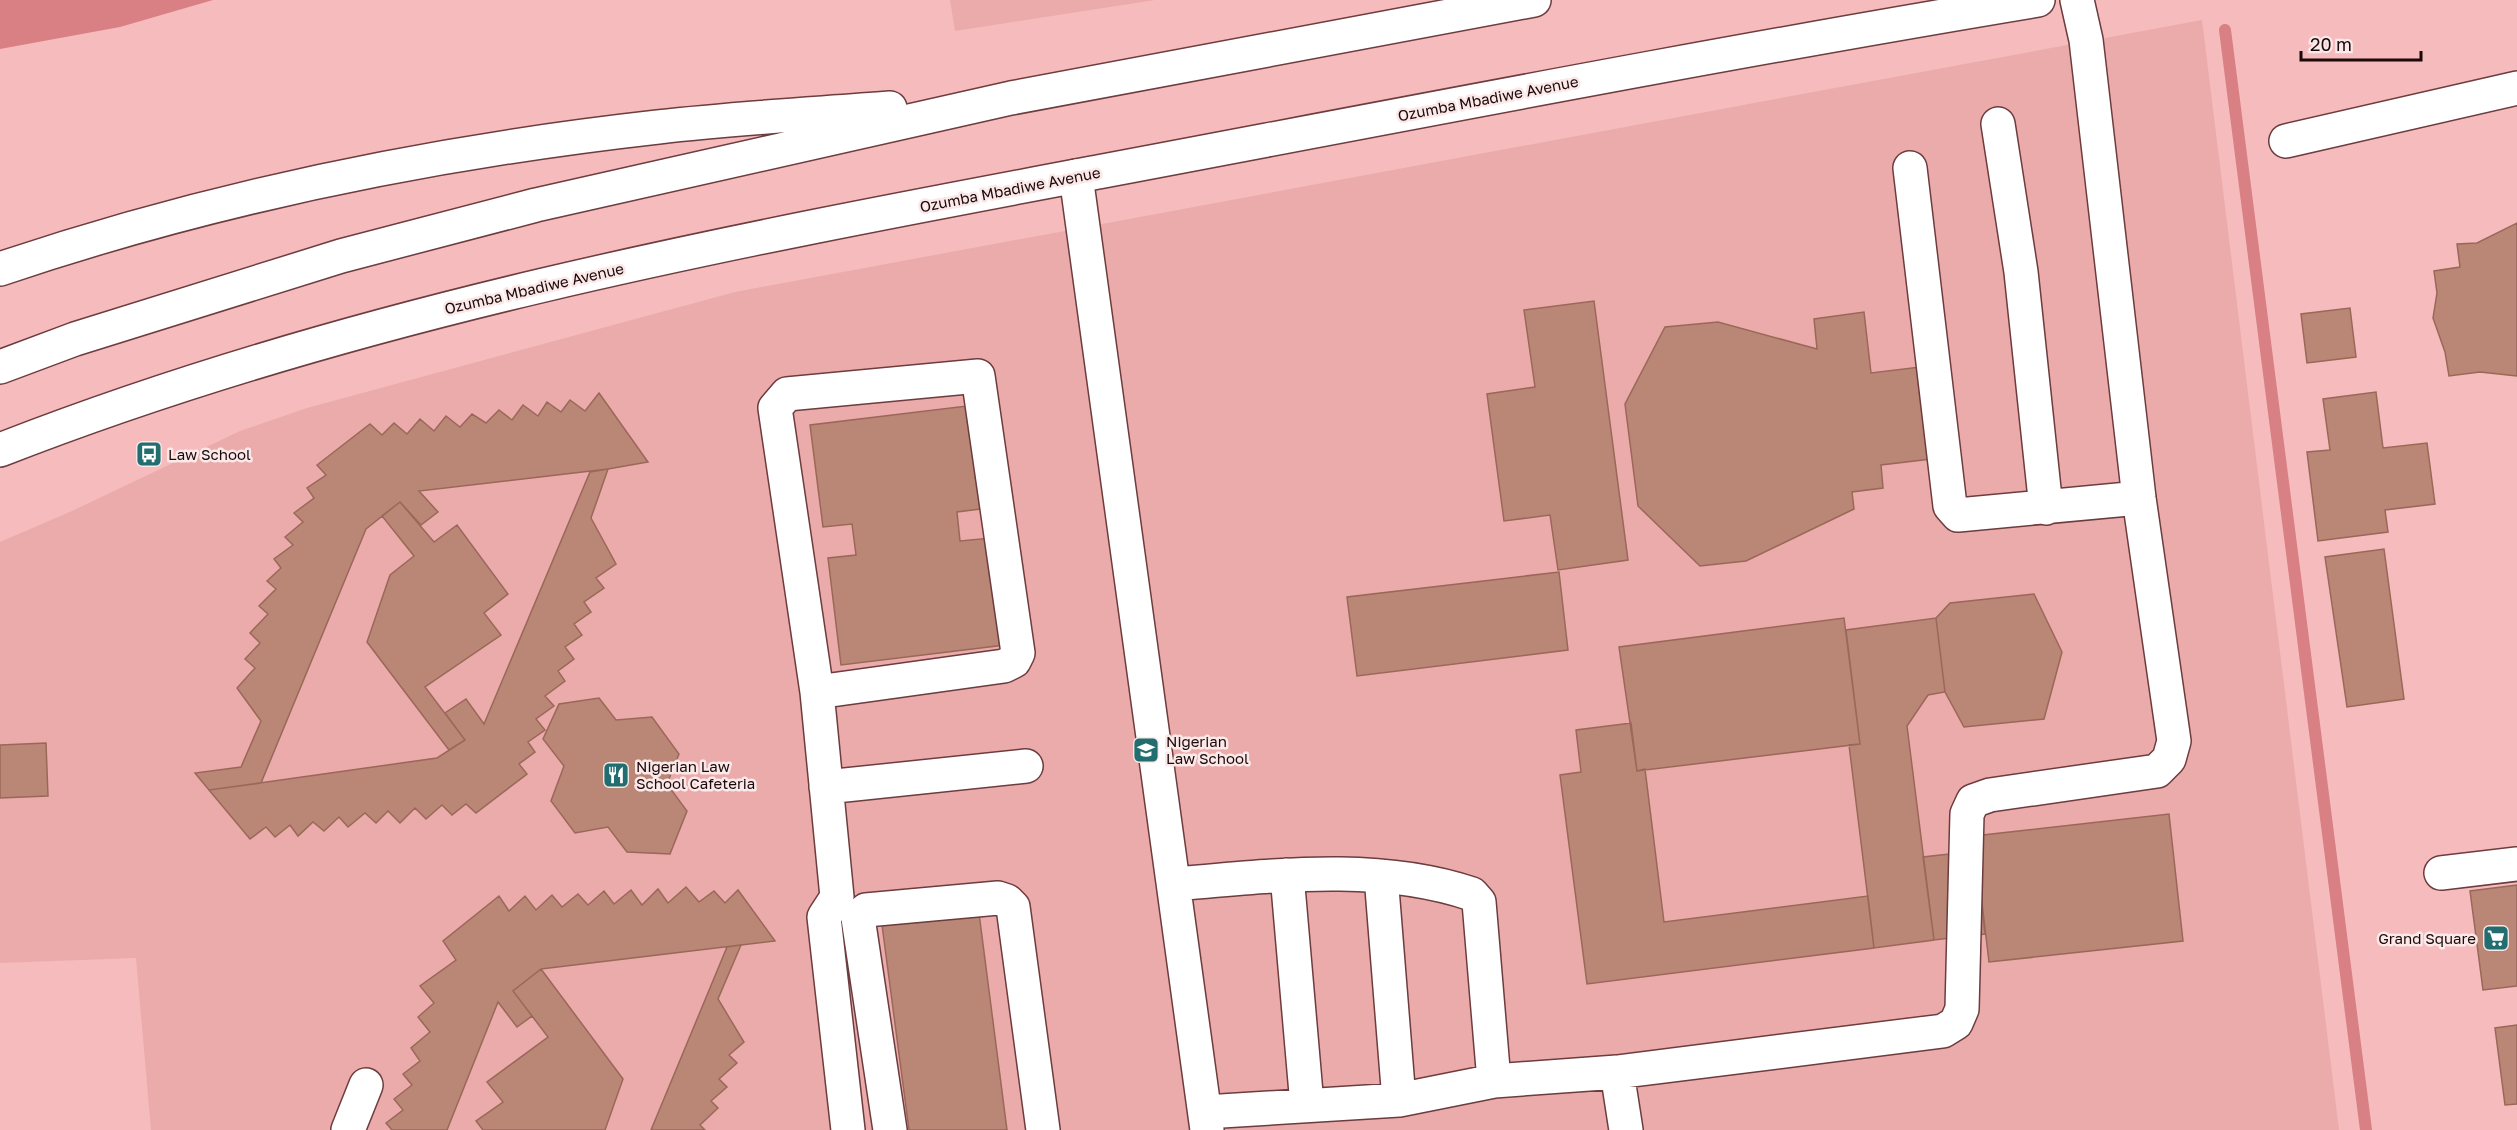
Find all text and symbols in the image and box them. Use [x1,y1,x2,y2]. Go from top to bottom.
scale bar [2301,24,2421,62]
text: 20 m [2310,33,2352,55]
street label: Ozumba Mbadiwe Avenue [1396,72,1580,124]
street label: Ozumba Mbadiwe Avenue [918,163,1102,215]
street label: Ozumba Mbadiwe Avenue [443,259,626,317]
bus stop icon: Law School [134,439,164,469]
place label: Law School [168,445,251,463]
place label: Nigerian Law School [1166,732,1249,767]
school or university icon: Nigerian Law School [1131,735,1161,765]
place label: Nigerian Law School Cafeteria [636,757,755,792]
restaurant icon: Nigerian Law School Cafeteria [601,760,631,790]
supermarket icon: Grand Square [2481,923,2511,953]
place label: Grand Square [2378,929,2476,947]

